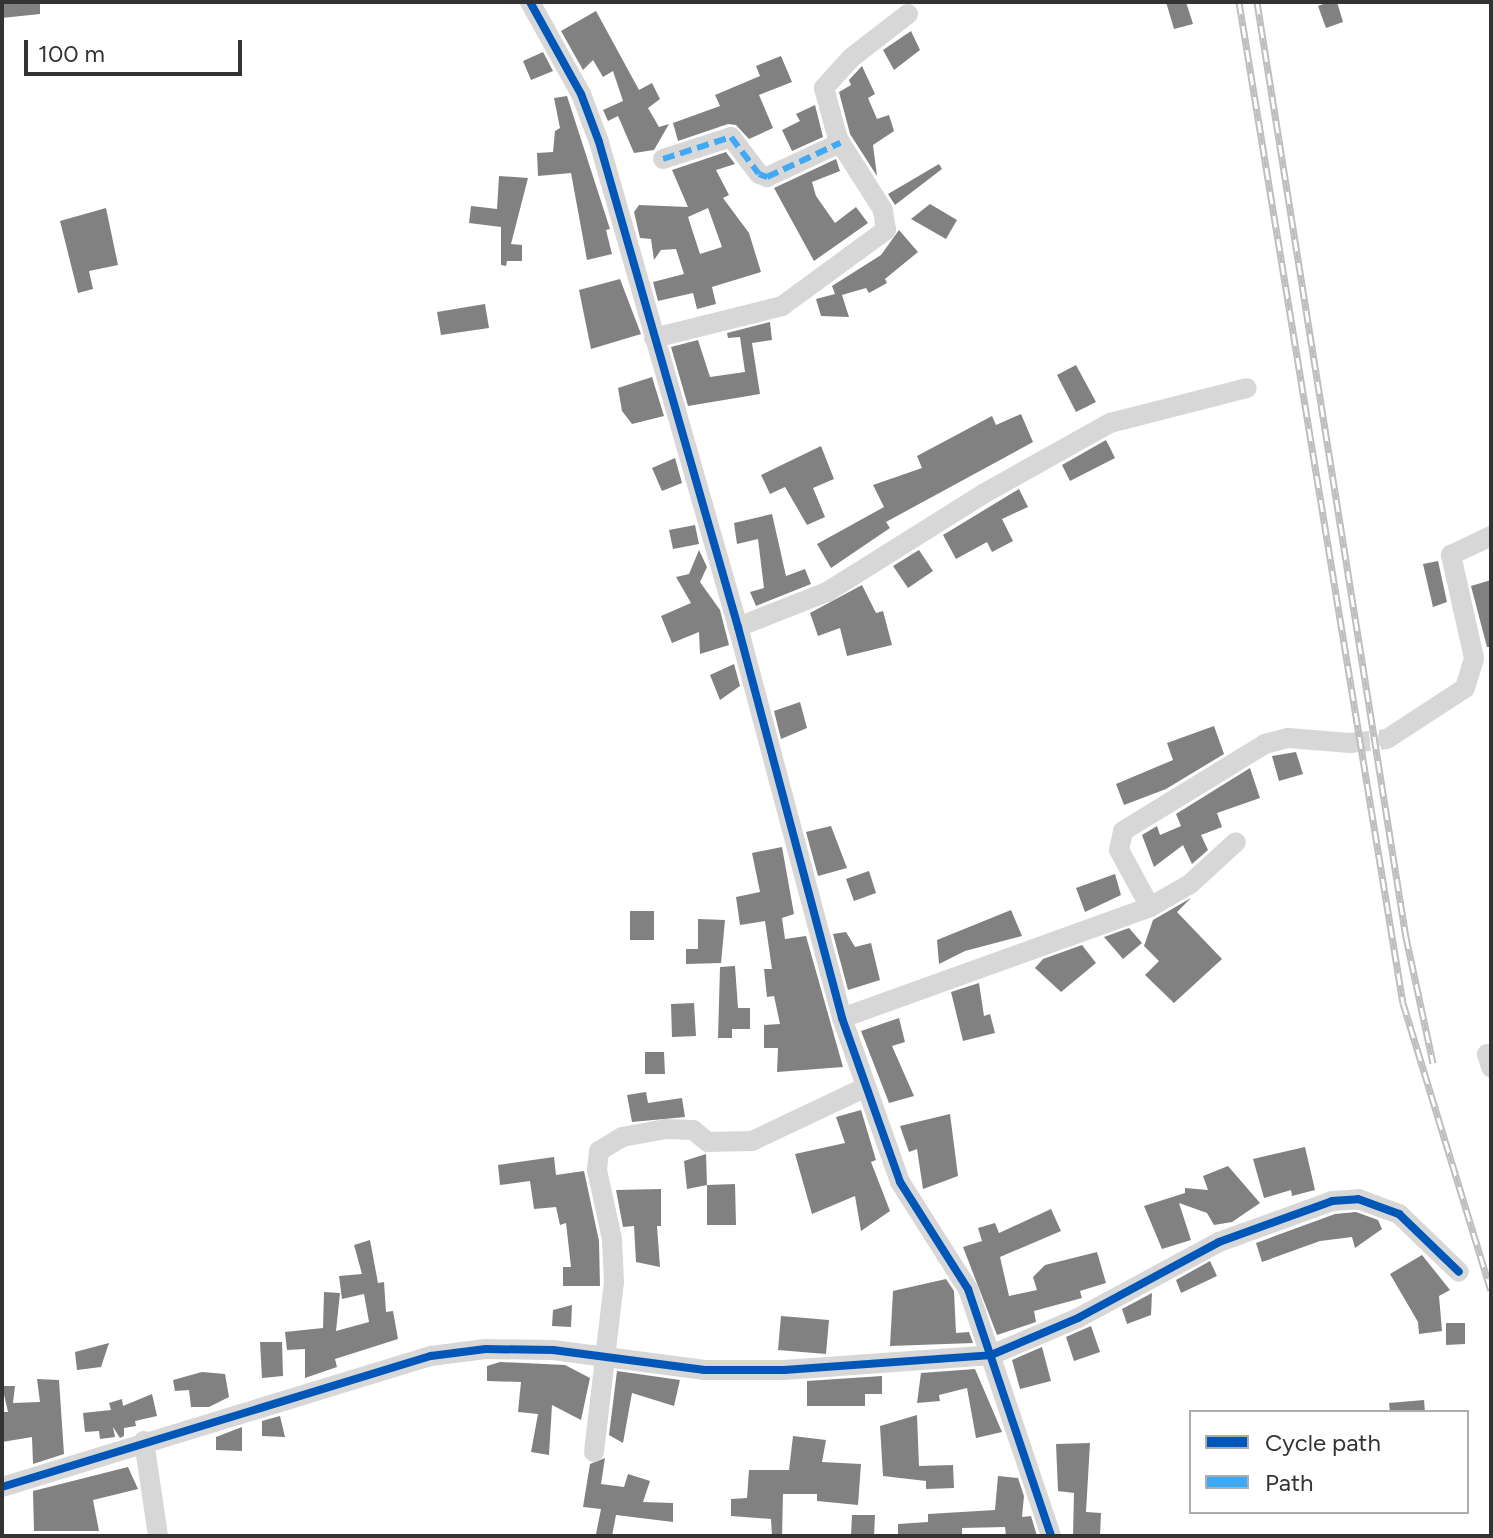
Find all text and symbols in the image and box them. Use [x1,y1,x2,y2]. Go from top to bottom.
scale bar [28,24,246,74]
text: 100 m [38,39,105,68]
legend [1189,1410,1469,1514]
text: Cycle path [1265,1428,1381,1457]
text: Path [1265,1468,1313,1497]

